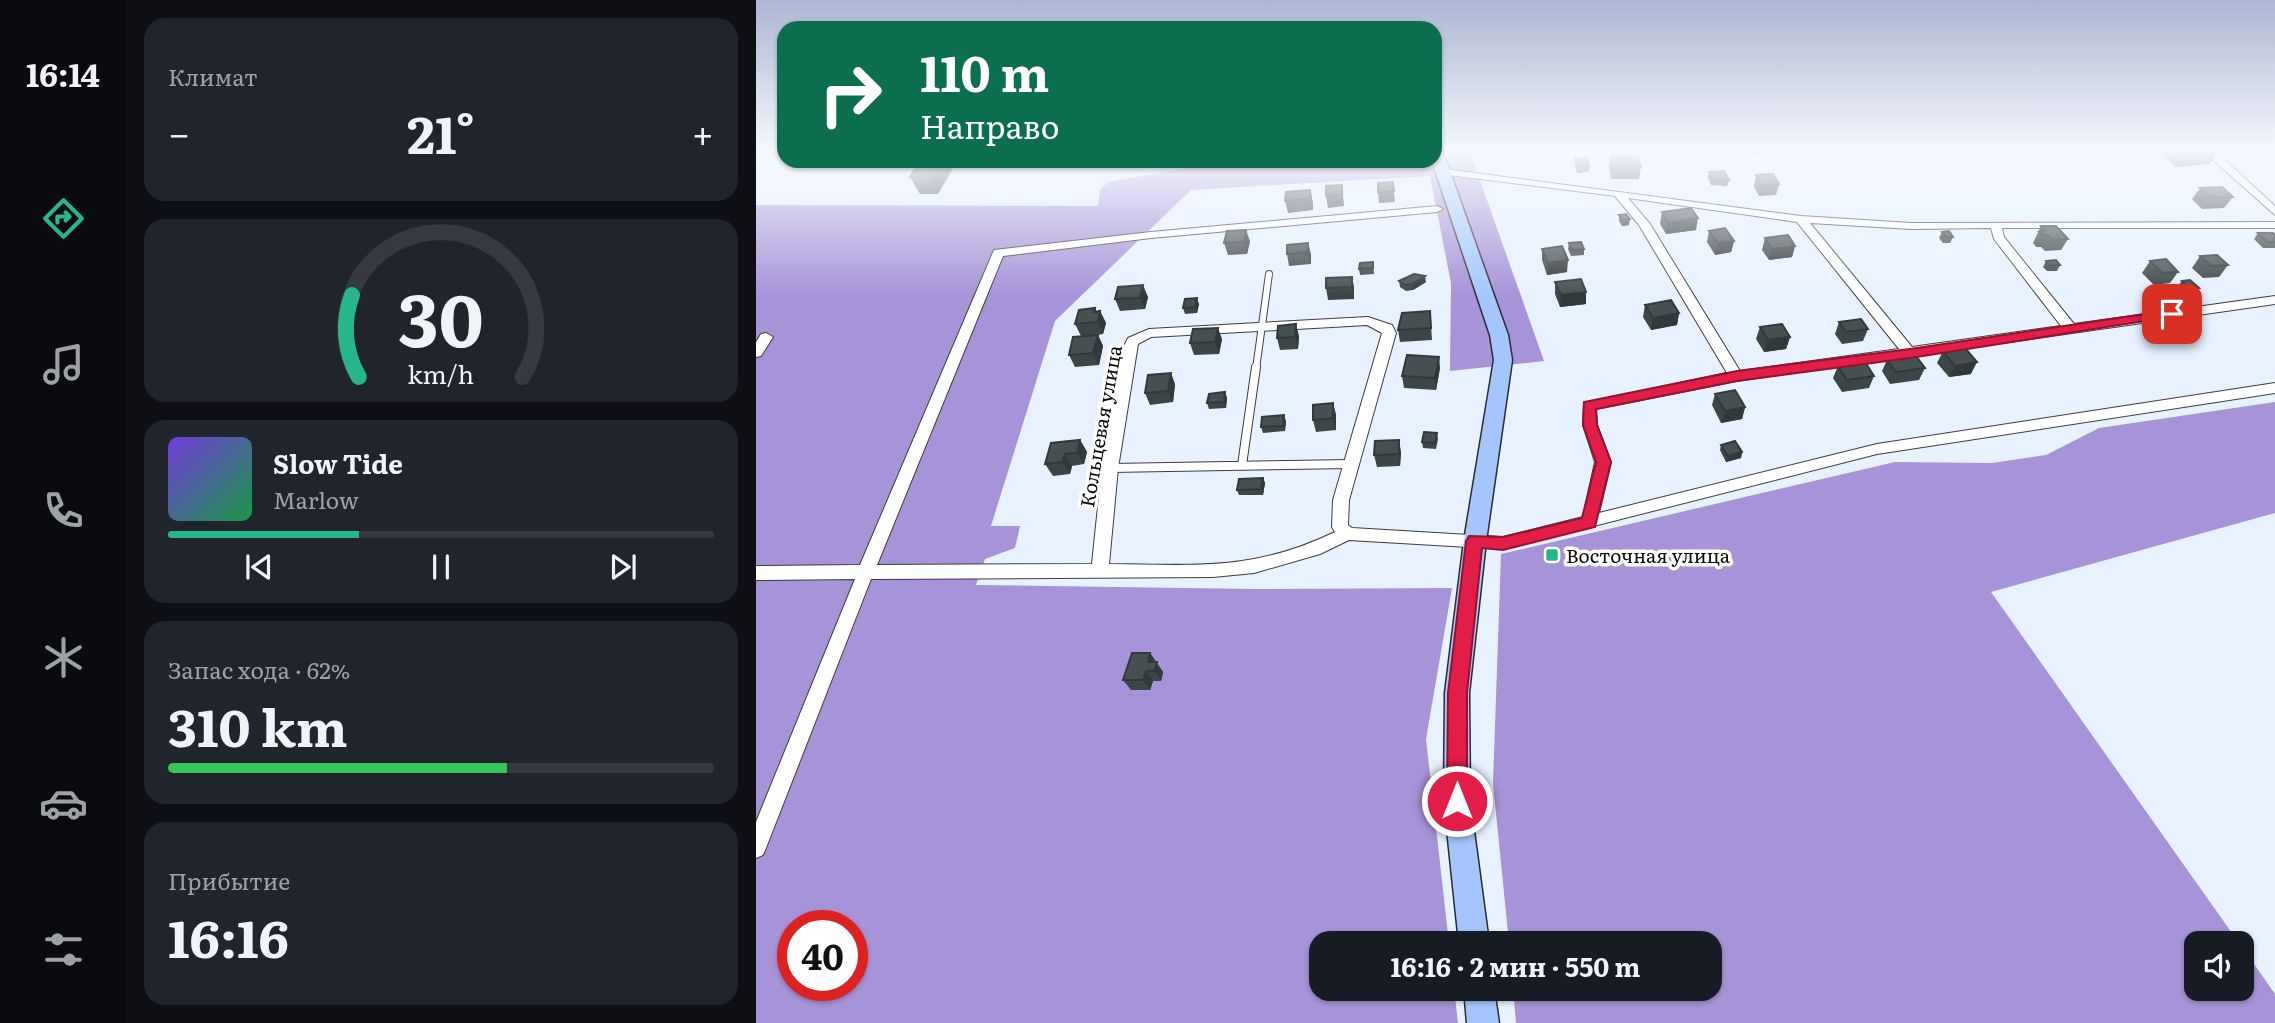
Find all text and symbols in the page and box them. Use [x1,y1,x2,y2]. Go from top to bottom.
text: 110 m [920,34,1049,107]
text: 16:14 [26,49,100,97]
icon: right [805,49,896,140]
text: Климат [168,59,258,93]
text: 21° [407,93,475,170]
text: Направо [920,101,1060,149]
text: − [168,103,190,160]
text: + [692,103,714,160]
icon: directions [39,194,88,243]
text: 30 [398,261,484,369]
pin [2142,284,2202,344]
icon: arrive [2153,295,2191,333]
icon: music [39,340,88,389]
street label: Кольцевая улица [1072,342,1128,509]
text: km/h [408,354,474,391]
text: Slow Tide [273,443,403,482]
text: Marlow [273,482,359,516]
icon: phone [39,486,88,535]
place label: Восточная улица [1566,541,1731,569]
marker: Восточная улица [1544,547,1560,563]
icon: previous [240,548,278,586]
icon: pause [422,548,460,586]
icon: next [604,548,642,586]
icon: climate [39,633,88,682]
text: Запас хода · 62% [168,652,350,686]
text: 310 km [168,686,348,763]
position arrow [1420,764,1494,838]
icon: car [39,779,88,828]
text: Прибытие [168,863,290,897]
text: 16:16 [168,897,289,974]
speed limit sign: 40 [777,910,868,1001]
icon: filters [39,925,88,974]
map controls [2184,931,2254,1001]
button: sound [2184,931,2254,1001]
text: 16:16 · 2 мин · 550 m [1390,946,1641,985]

